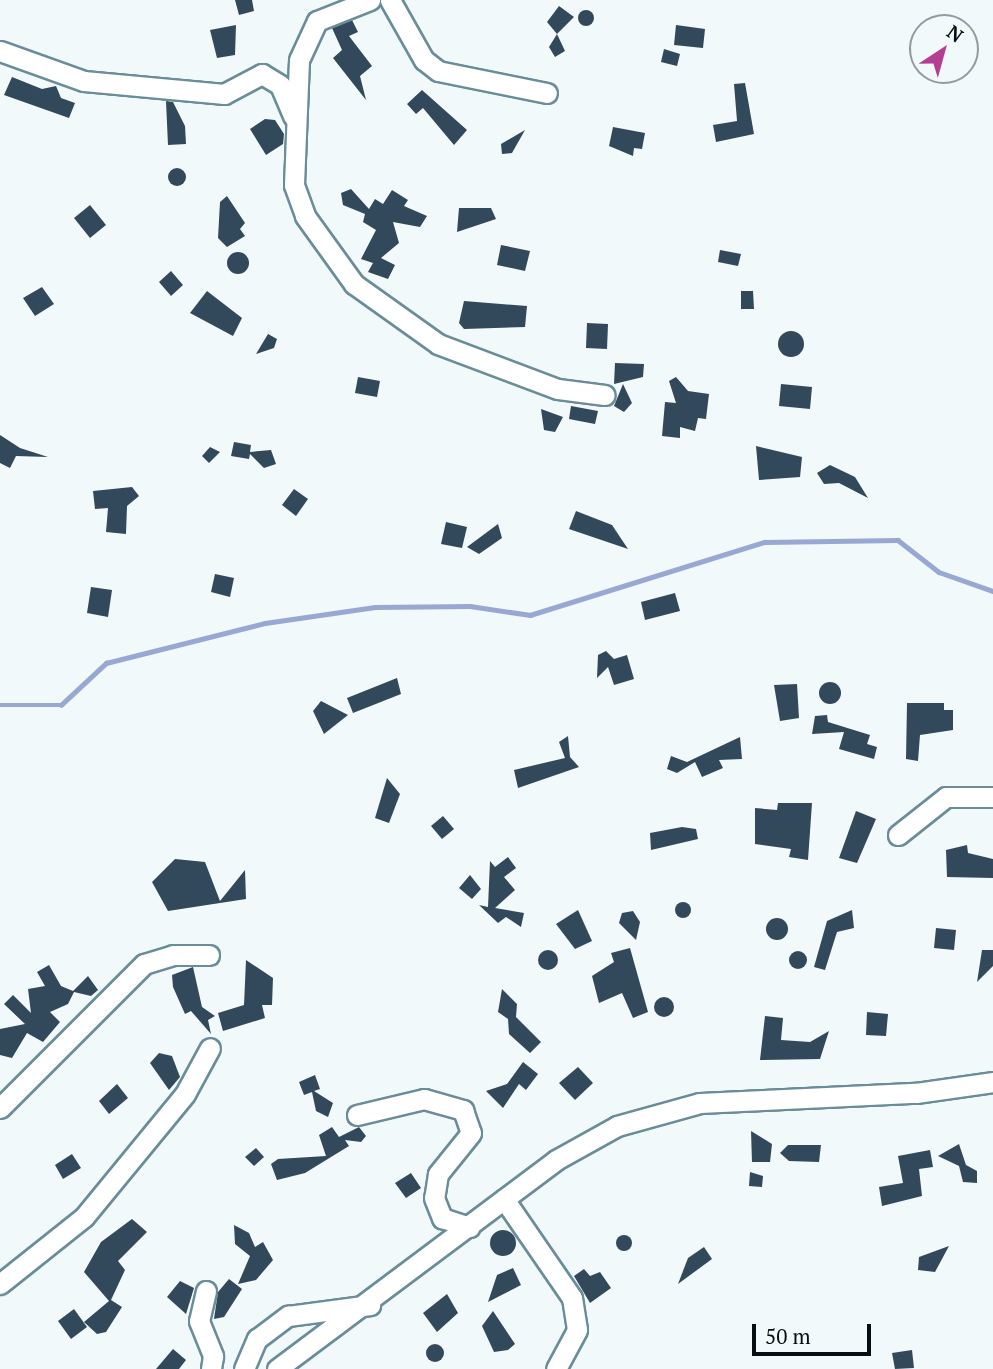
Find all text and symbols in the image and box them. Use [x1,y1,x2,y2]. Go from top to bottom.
north arrow [909,14,979,84]
text: N [942,19,969,48]
scale bar [755,1310,874,1354]
text: 50 m [765,1322,811,1350]

